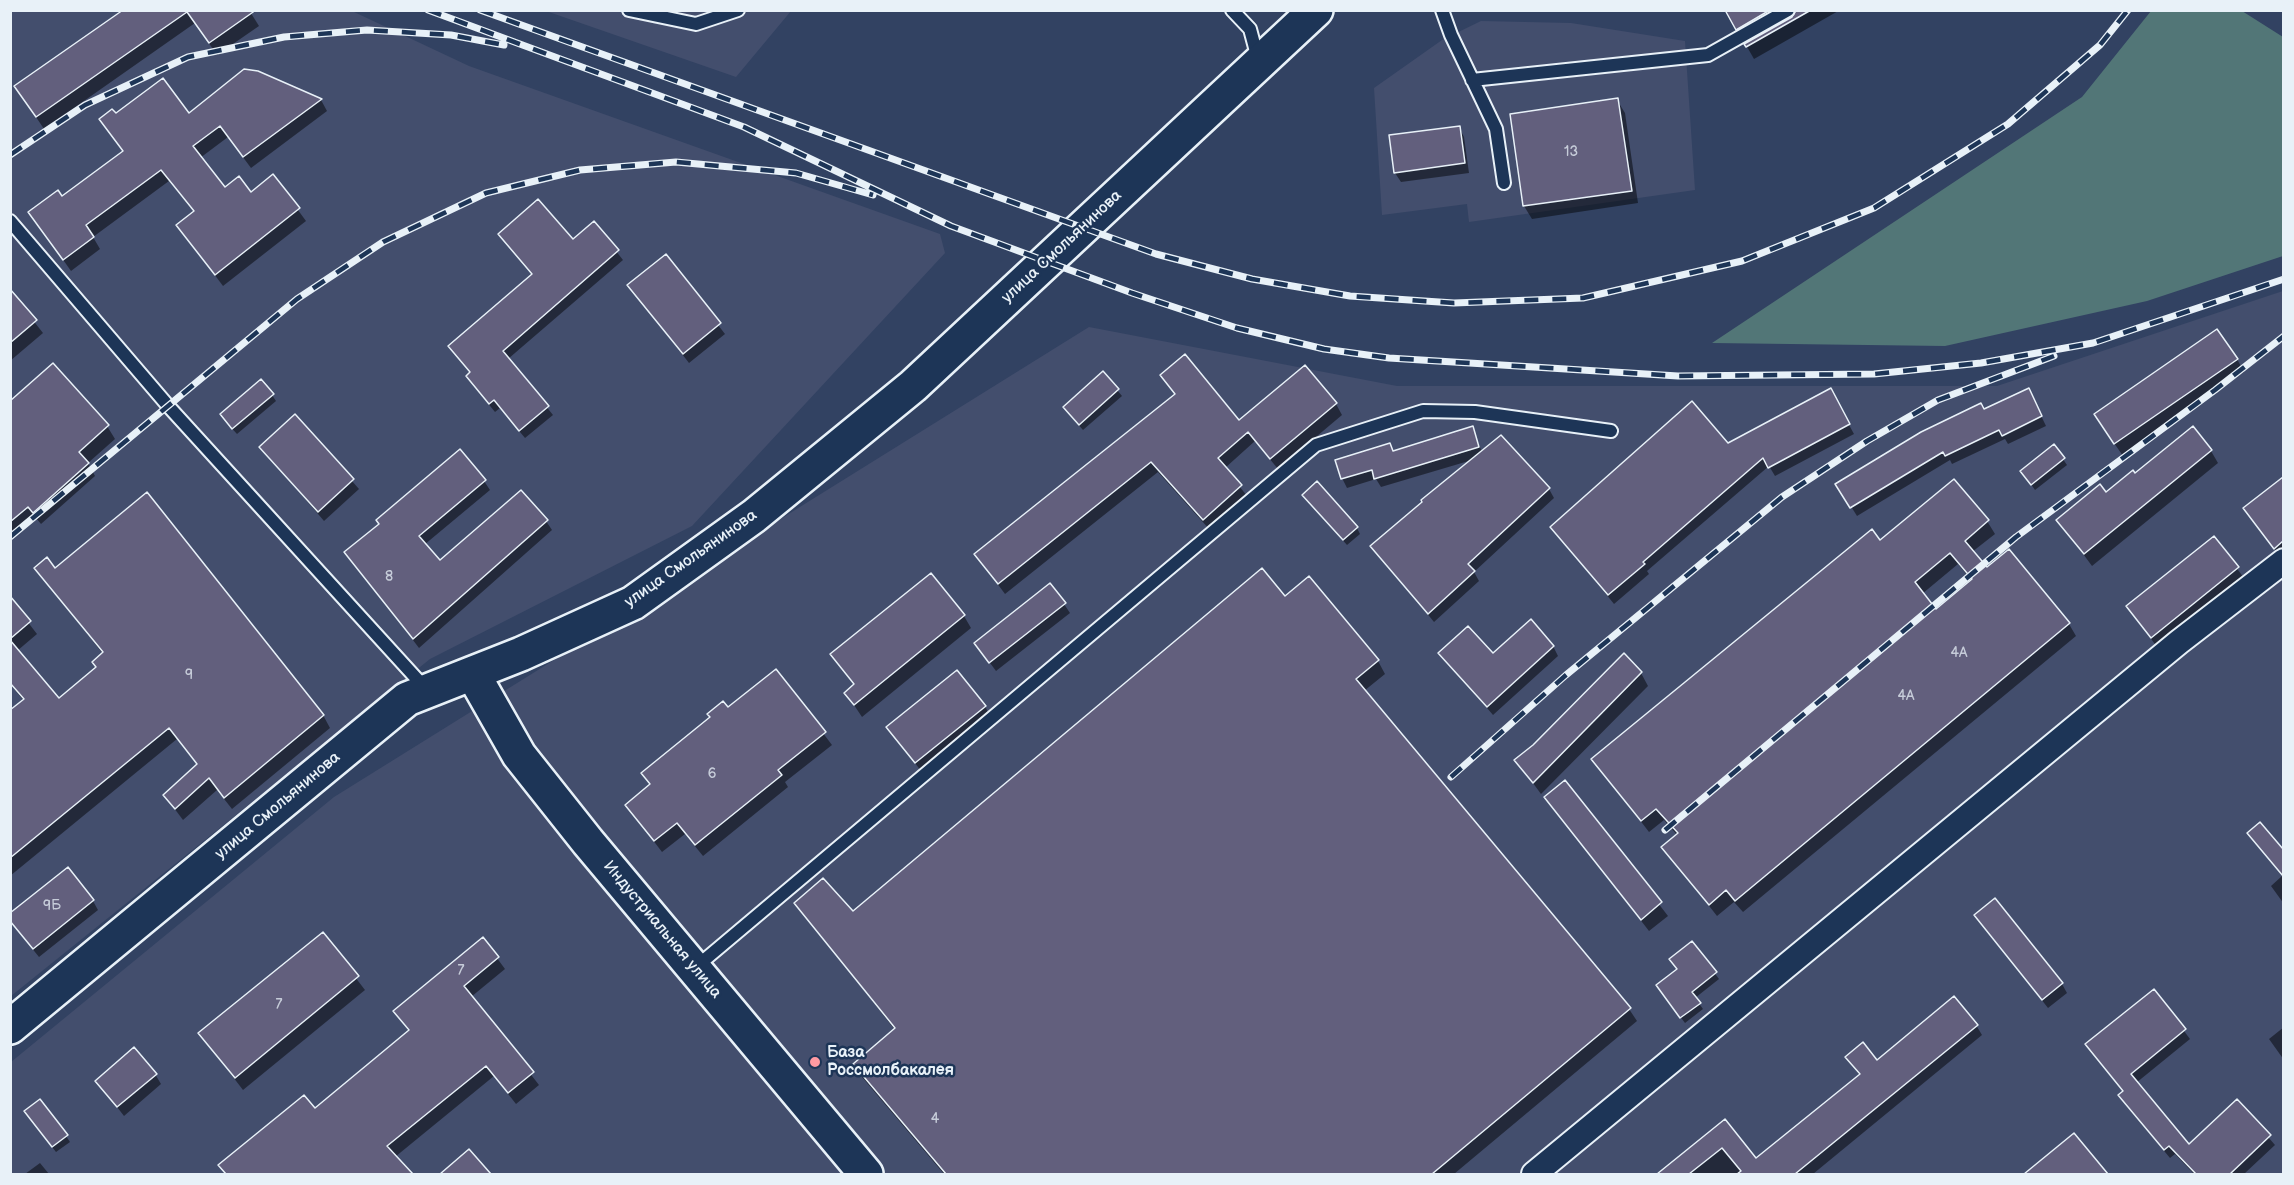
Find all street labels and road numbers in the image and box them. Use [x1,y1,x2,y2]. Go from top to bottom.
street label: улица Смольянинова [998,186,1126,308]
street label: улица Смольянинова [621,506,761,612]
street label: улица Смольянинова [212,748,344,864]
street label: Индустриальная улица [599,857,725,1003]

